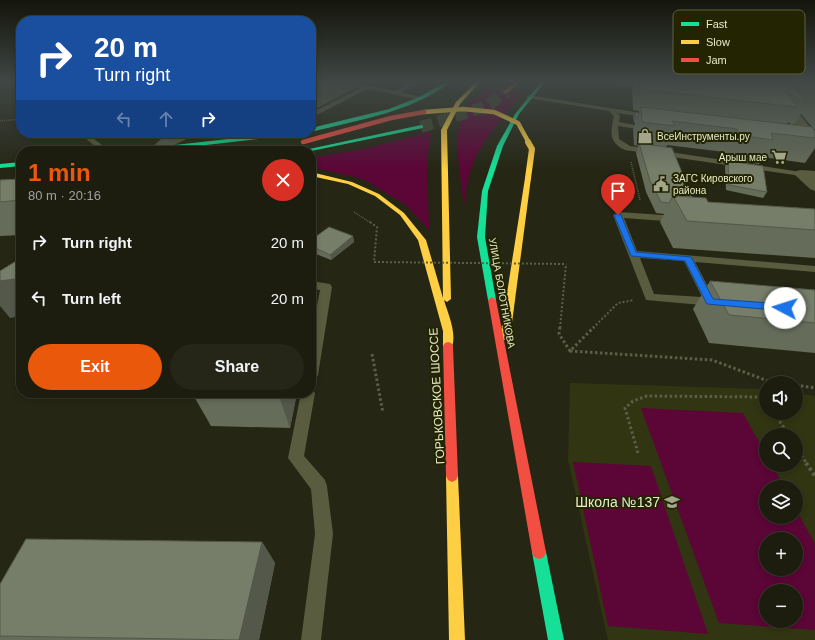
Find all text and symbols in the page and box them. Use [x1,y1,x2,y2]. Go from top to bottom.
legend [673,10,805,74]
text: Fast [706,18,727,30]
icon: right [28,32,80,84]
text: 20 m [94,32,158,63]
text: Slow [706,36,730,48]
text: Jam [706,54,727,66]
text: Turn right [94,65,170,85]
icon: left [113,108,135,130]
icon: ahead [155,108,177,130]
icon: right [197,108,219,130]
shop icon: ВсеИнструменты.ру [636,127,654,145]
place label: ВсеИнструменты.ру [657,131,750,142]
supermarket icon: Арыш мае [770,148,788,166]
place label: Арыш мае [719,152,767,163]
text: 1 min [28,159,91,186]
button: close [262,159,304,201]
place label: ЗАГС Кировского района [673,173,753,196]
pin [601,174,635,215]
public building icon: ЗАГС Кировского района [652,175,670,193]
icon: arrive [607,180,629,202]
text: 80 m · 20:16 [28,188,101,203]
icon: right [28,231,50,253]
text: Turn right [62,234,132,251]
text: 20 m [271,234,304,251]
street label: УЛИЦА БОЛОТНИКОВА [487,237,517,349]
icon: left [28,287,50,309]
position arrow [764,287,806,329]
text: Turn left [62,290,121,307]
text: 20 m [271,290,304,307]
street label: ГОРЬКОВСКОЕ ШОССЕ [426,327,448,465]
button: Exit [28,344,162,390]
button: Share [170,344,304,390]
map controls [759,376,803,628]
button: sound [759,376,803,420]
button: search [759,428,803,472]
button: layers [759,480,803,524]
school or university icon: Школа №137 [663,493,681,511]
place label: Школа №137 [575,494,660,510]
button: + [759,532,803,576]
button: − [759,584,803,628]

